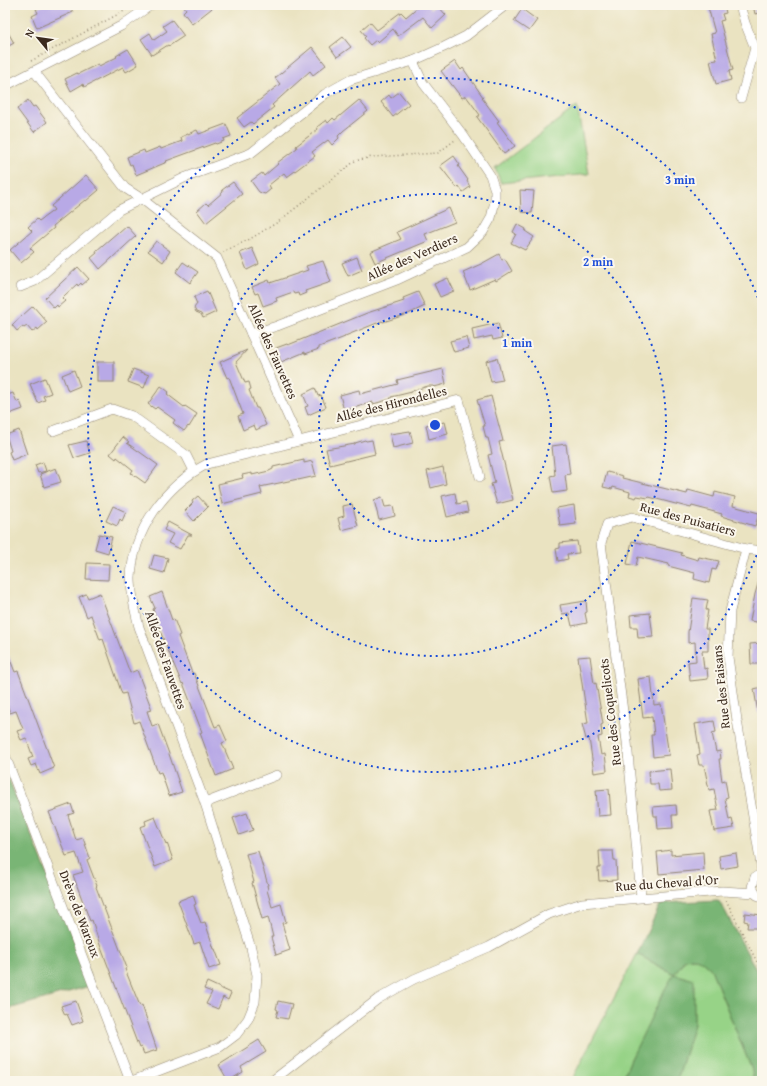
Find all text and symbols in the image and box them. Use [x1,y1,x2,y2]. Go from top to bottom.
north arrow [18,18,58,58]
text: N [20,25,38,40]
text: 3 min [665,171,695,188]
street label: Allée des Verdiers [364,228,460,286]
text: 2 min [583,253,613,270]
street label: Allée des Fauvettes [243,300,303,402]
text: 1 min [502,334,532,351]
street label: Allée des Hirondelles [333,381,449,427]
centre of rings [428,418,442,432]
street label: Rue des Puisatiers [638,497,738,541]
street label: Allée des Fauvettes [140,608,192,712]
street label: Rue des Faisans [707,644,735,730]
street label: Rue des Coquelicots [594,657,626,767]
street label: Drève de Waroux [55,867,106,961]
street label: Rue du Cheval d'Or [615,870,720,896]

